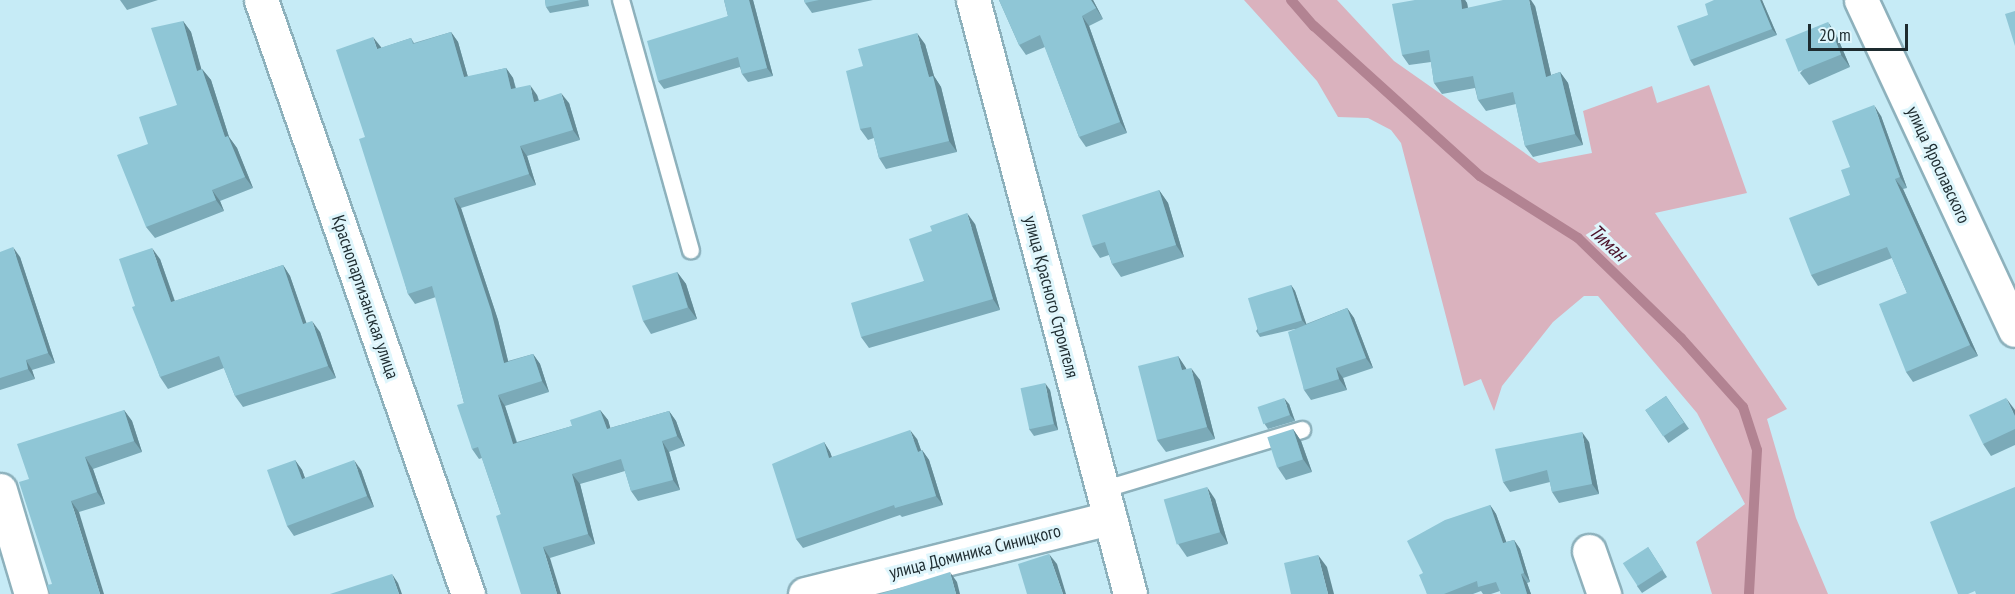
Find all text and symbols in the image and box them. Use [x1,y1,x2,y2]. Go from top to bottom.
scale bar [1811,12,1912,50]
text: 20 m [1819,23,1851,46]
street label: улица Ярославского [1901,103,1975,227]
street label: Краснопартизанская улица [327,212,403,382]
street label: улица Красного Строителя [1019,214,1083,380]
water label: Тиман [1584,220,1632,266]
street label: улица Доминика Синицкого [887,520,1063,584]

